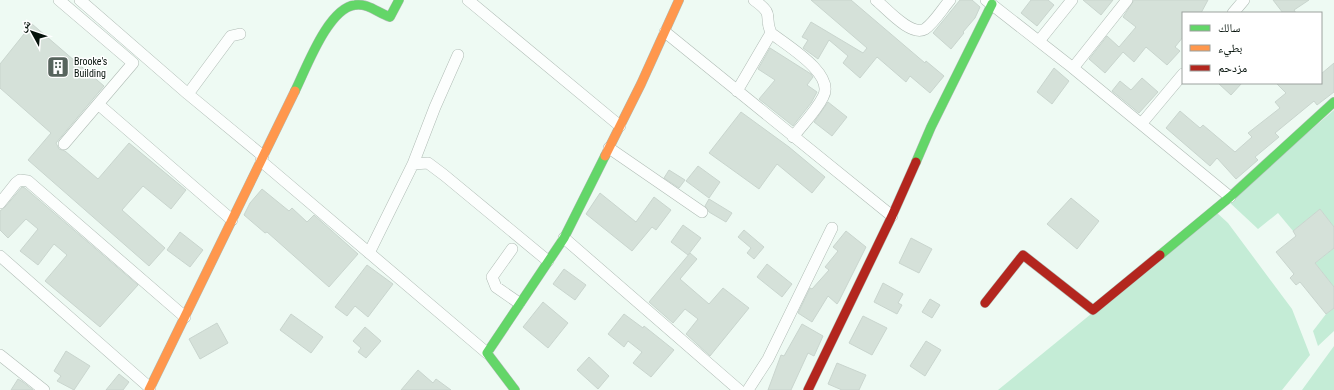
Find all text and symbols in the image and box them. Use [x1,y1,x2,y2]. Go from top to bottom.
north arrow [12,12,52,52]
legend [1182,12,1322,84]
text: ش [16,17,34,35]
text: سالك [1218,21,1240,35]
text: بطيء [1218,41,1242,58]
building icon: Brooke's Building [45,54,71,80]
place label: Brooke's Building [74,56,108,79]
text: مزدحم [1218,61,1247,76]

